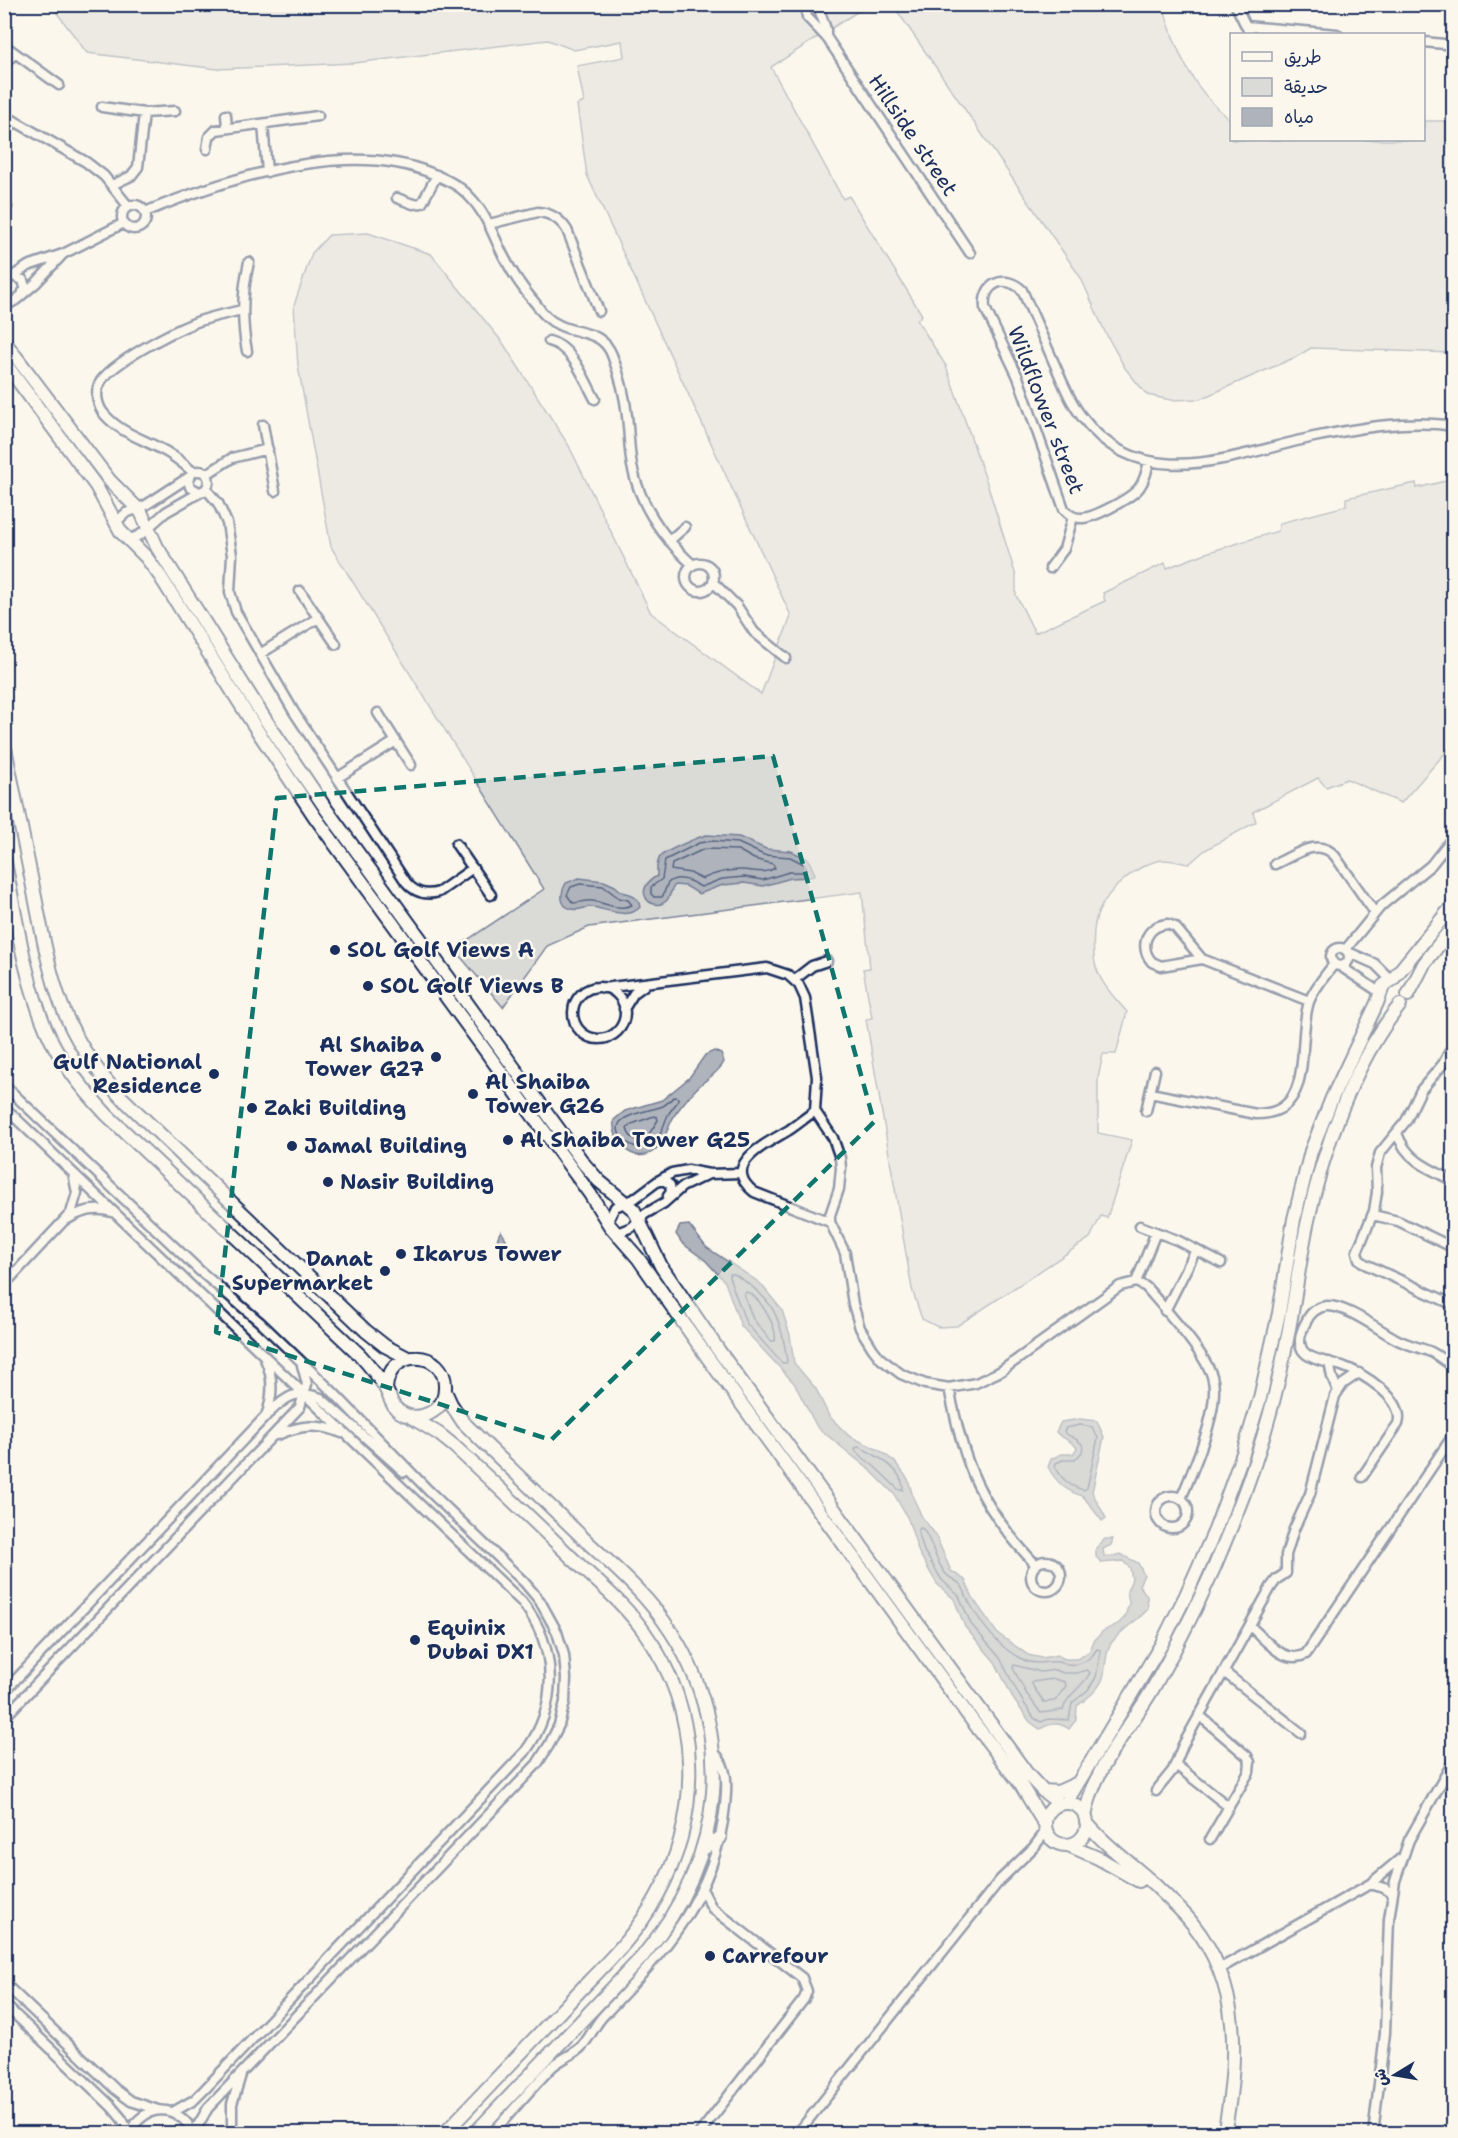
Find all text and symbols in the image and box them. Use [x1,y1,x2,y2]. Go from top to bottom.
legend [1230,33,1425,141]
text: طريق [1284,45,1322,69]
street label: Hillside street [862,69,964,201]
text: حديقة [1284,75,1328,99]
text: مياه [1284,105,1314,129]
street label: Wildflower street [1001,322,1091,498]
place label: SOL Golf Views A [347,936,534,964]
marker: SOL Golf Views A [328,943,342,957]
place label: SOL Golf Views B [380,972,564,1000]
marker: SOL Golf Views B [361,979,375,993]
place label: Al Shaiba Tower G27 [305,1031,425,1083]
place label: Gulf National Residence [53,1048,202,1100]
marker: Al Shaiba Tower G27 [429,1050,443,1064]
marker: Gulf National Residence [207,1067,221,1081]
place label: Al Shaiba Tower G26 [485,1068,605,1120]
marker: Al Shaiba Tower G26 [466,1087,480,1101]
place label: Zaki Building [264,1094,406,1122]
marker: Zaki Building [245,1101,259,1115]
place label: Al Shaiba Tower G25 [520,1126,750,1154]
place label: Jamal Building [304,1132,467,1160]
marker: Al Shaiba Tower G25 [501,1133,515,1147]
marker: Jamal Building [285,1139,299,1153]
place label: Nasir Building [340,1168,494,1196]
marker: Nasir Building [321,1175,335,1189]
place label: Ikarus Tower [413,1240,562,1268]
place label: Danat Supermarket [232,1245,373,1297]
marker: Ikarus Tower [394,1247,408,1261]
marker: Danat Supermarket [378,1264,392,1278]
place label: Equinix Dubai DX1 [427,1614,534,1666]
marker: Equinix Dubai DX1 [408,1633,422,1647]
place label: Carrefour [722,1942,829,1970]
marker: Carrefour [703,1949,717,1963]
north arrow [1365,2045,1425,2105]
text: ش [1369,2067,1393,2088]

